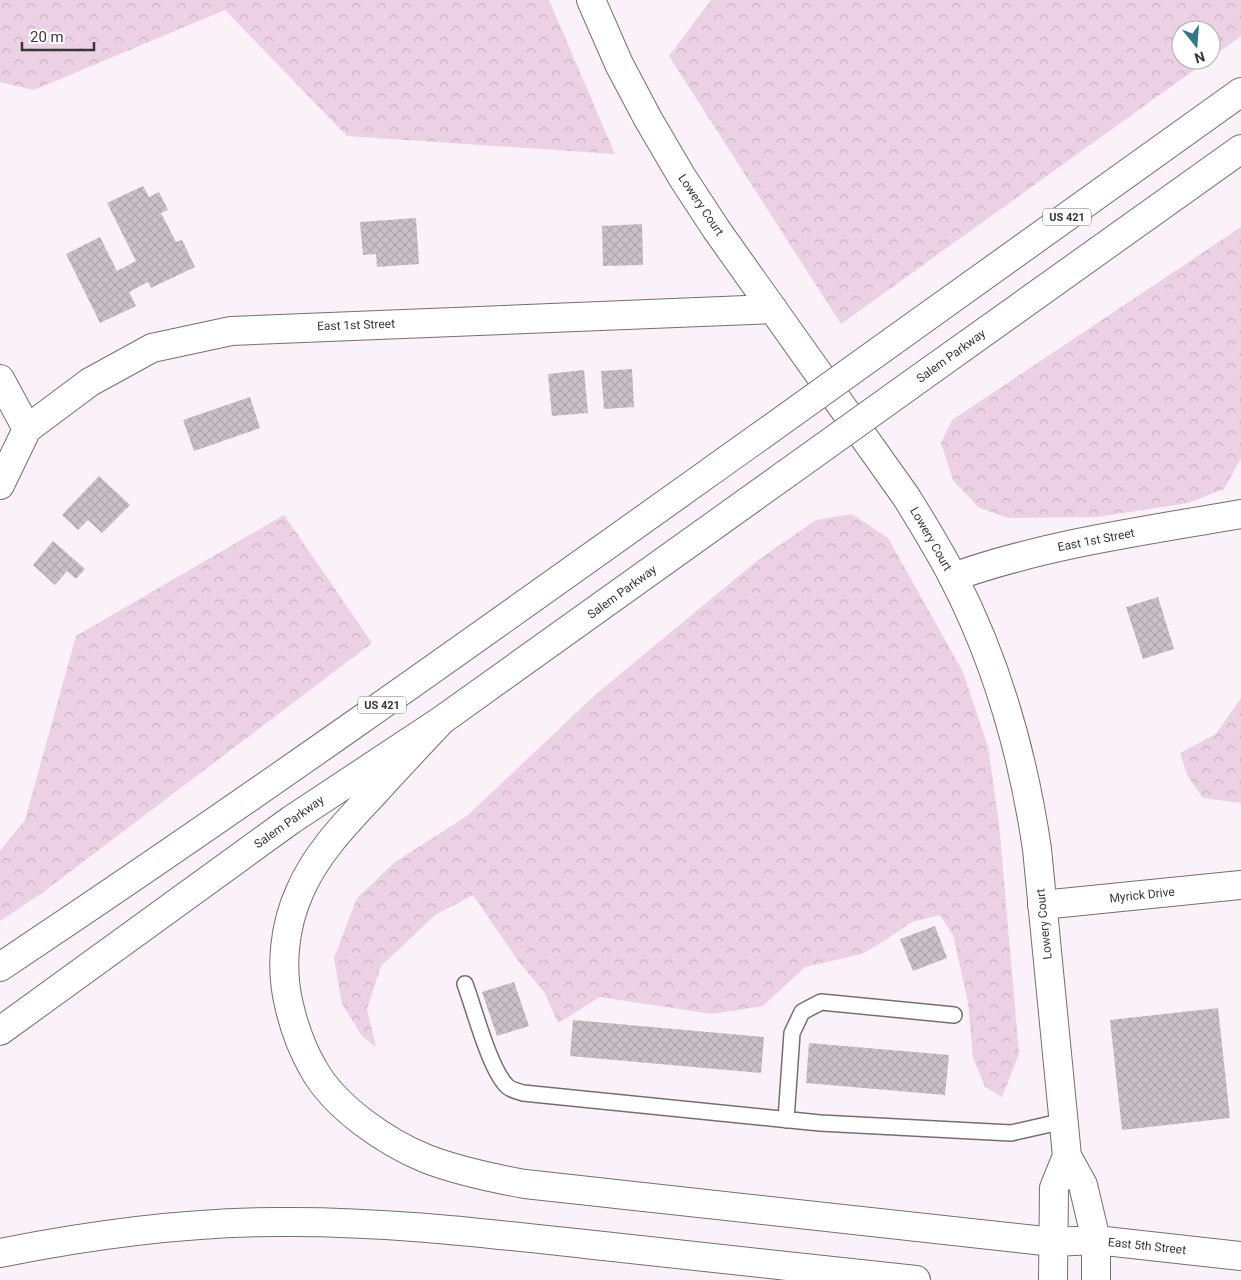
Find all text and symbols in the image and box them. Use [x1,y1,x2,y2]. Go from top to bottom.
scale bar [22,20,95,52]
north arrow [1171,20,1221,70]
text: 20 m [30,28,64,46]
text: N [1193,48,1207,67]
street label: Lowery Court [675,172,727,238]
road number: US 421 [1043,208,1091,226]
street label: East 1st Street [317,317,395,333]
street label: Salem Parkway [914,326,988,386]
street label: Lowery Court [907,505,955,573]
street label: East 1st Street [1056,526,1136,554]
street label: Salem Parkway [585,562,659,622]
road number: US 421 [358,696,406,714]
street label: Salem Parkway [252,793,327,851]
street label: Myrick Drive [1109,885,1175,905]
street label: Lowery Court [1033,888,1055,960]
street label: East 5th Street [1107,1235,1187,1257]

